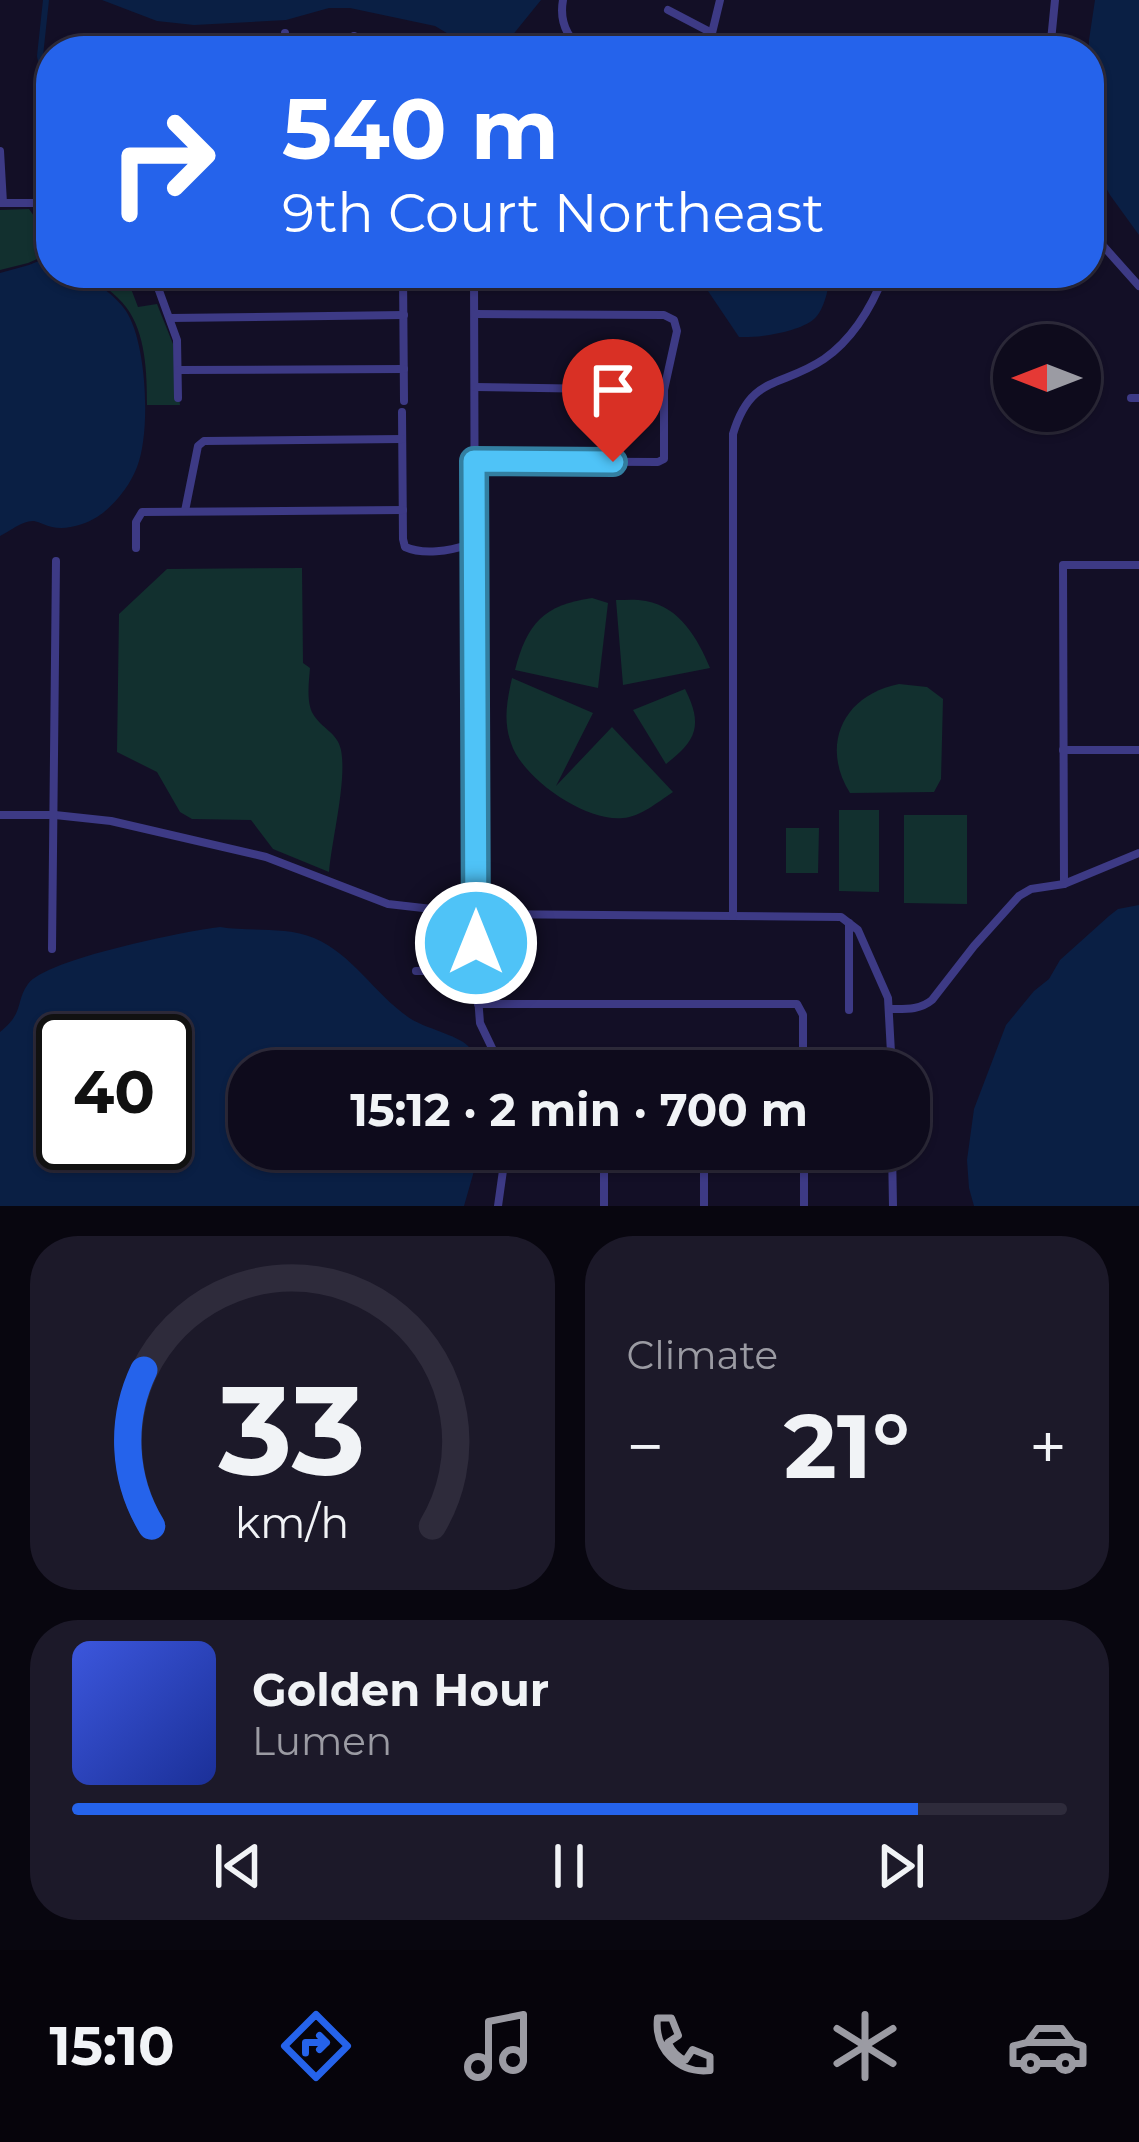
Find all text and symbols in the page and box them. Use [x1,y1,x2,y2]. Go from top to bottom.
text: 540 m [282,78,559,180]
icon: right [84,84,240,240]
text: 9th Court Northeast [282,180,824,246]
north arrow [993,324,1101,432]
map controls [993,324,1101,432]
pin [562,339,664,462]
icon: arrive [580,357,646,423]
position arrow [413,880,539,1006]
speed limit sign: 40 [36,1014,192,1170]
text: 15:12 · 2 min · 700 m [350,1082,808,1137]
text: Climate [627,1331,778,1379]
text: 33 [218,1354,366,1506]
text: 21° [784,1391,910,1501]
text: − [627,1406,664,1487]
text: + [1029,1406,1067,1487]
text: km/h [235,1496,349,1549]
text: Golden Hour [252,1662,549,1717]
text: Lumen [252,1717,392,1765]
icon: previous [205,1833,271,1899]
icon: pause [536,1833,602,1899]
icon: next [868,1833,934,1899]
icon: directions [274,2004,358,2088]
icon: music [457,2004,541,2088]
icon: phone [640,2004,724,2088]
icon: climate [823,2004,907,2088]
icon: car [1006,2004,1090,2088]
text: 15:10 [49,2013,175,2079]

